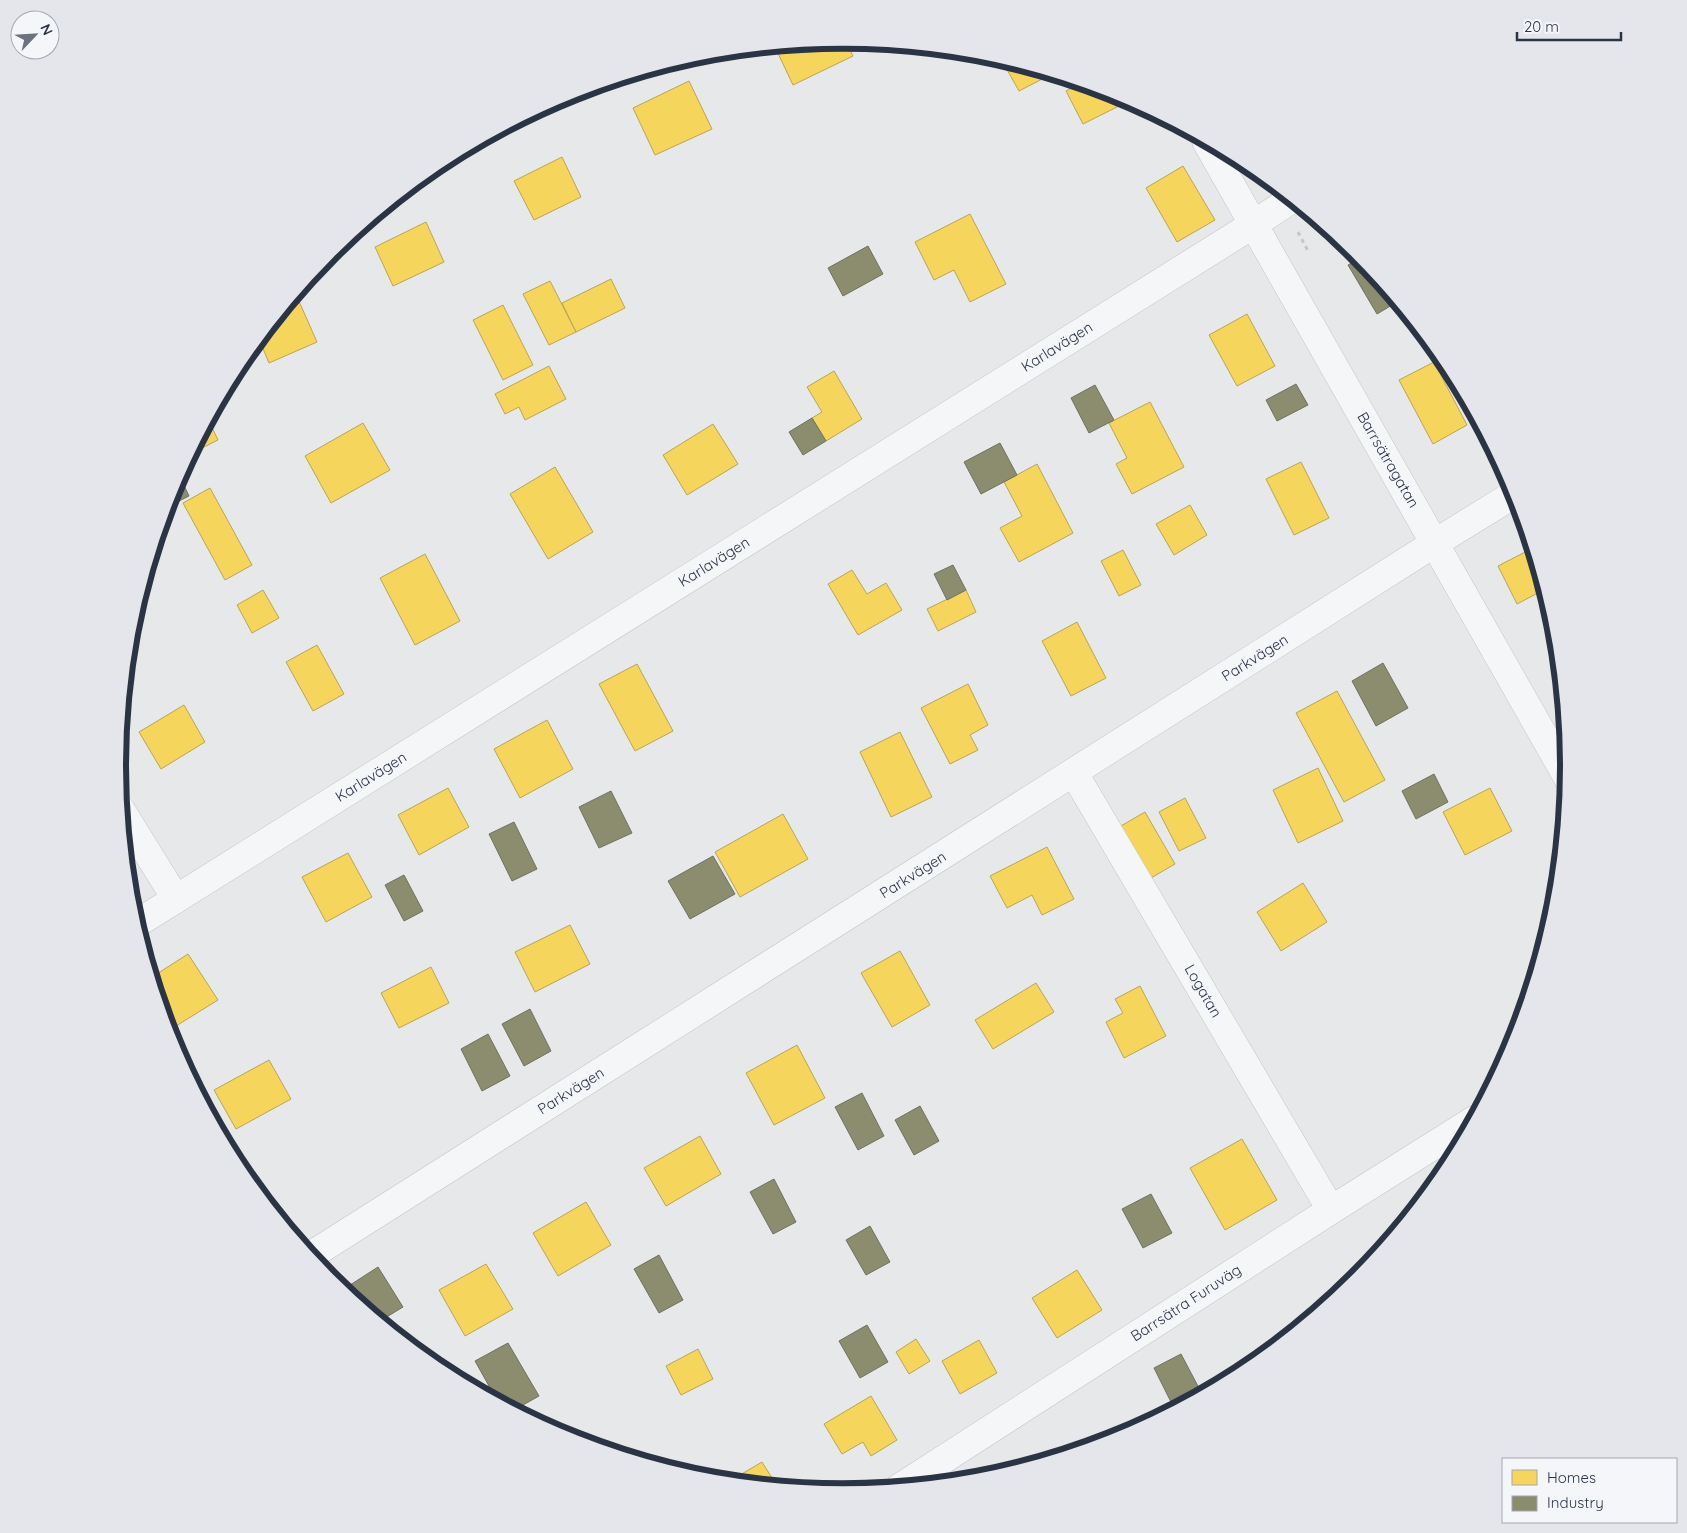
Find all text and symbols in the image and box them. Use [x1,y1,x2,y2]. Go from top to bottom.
north arrow [10,10,60,60]
scale bar [1517,10,1621,42]
text: 20 m [1524,17,1559,36]
text: N [36,21,57,38]
street label: Karlavägen [1018,317,1096,376]
street label: Barrsätragatan [1353,408,1424,511]
street label: Karlavägen [675,532,753,591]
street label: Parkvägen [1218,630,1292,685]
street label: Karlavägen [332,747,410,806]
street label: Parkvägen [876,847,950,902]
street label: Logatan [1181,961,1226,1021]
street label: Parkvägen [534,1063,608,1118]
street label: Barrsätra Furuväg [1127,1260,1245,1345]
legend [1502,1458,1677,1523]
text: Homes [1547,1468,1596,1487]
text: Industry [1547,1493,1604,1512]

